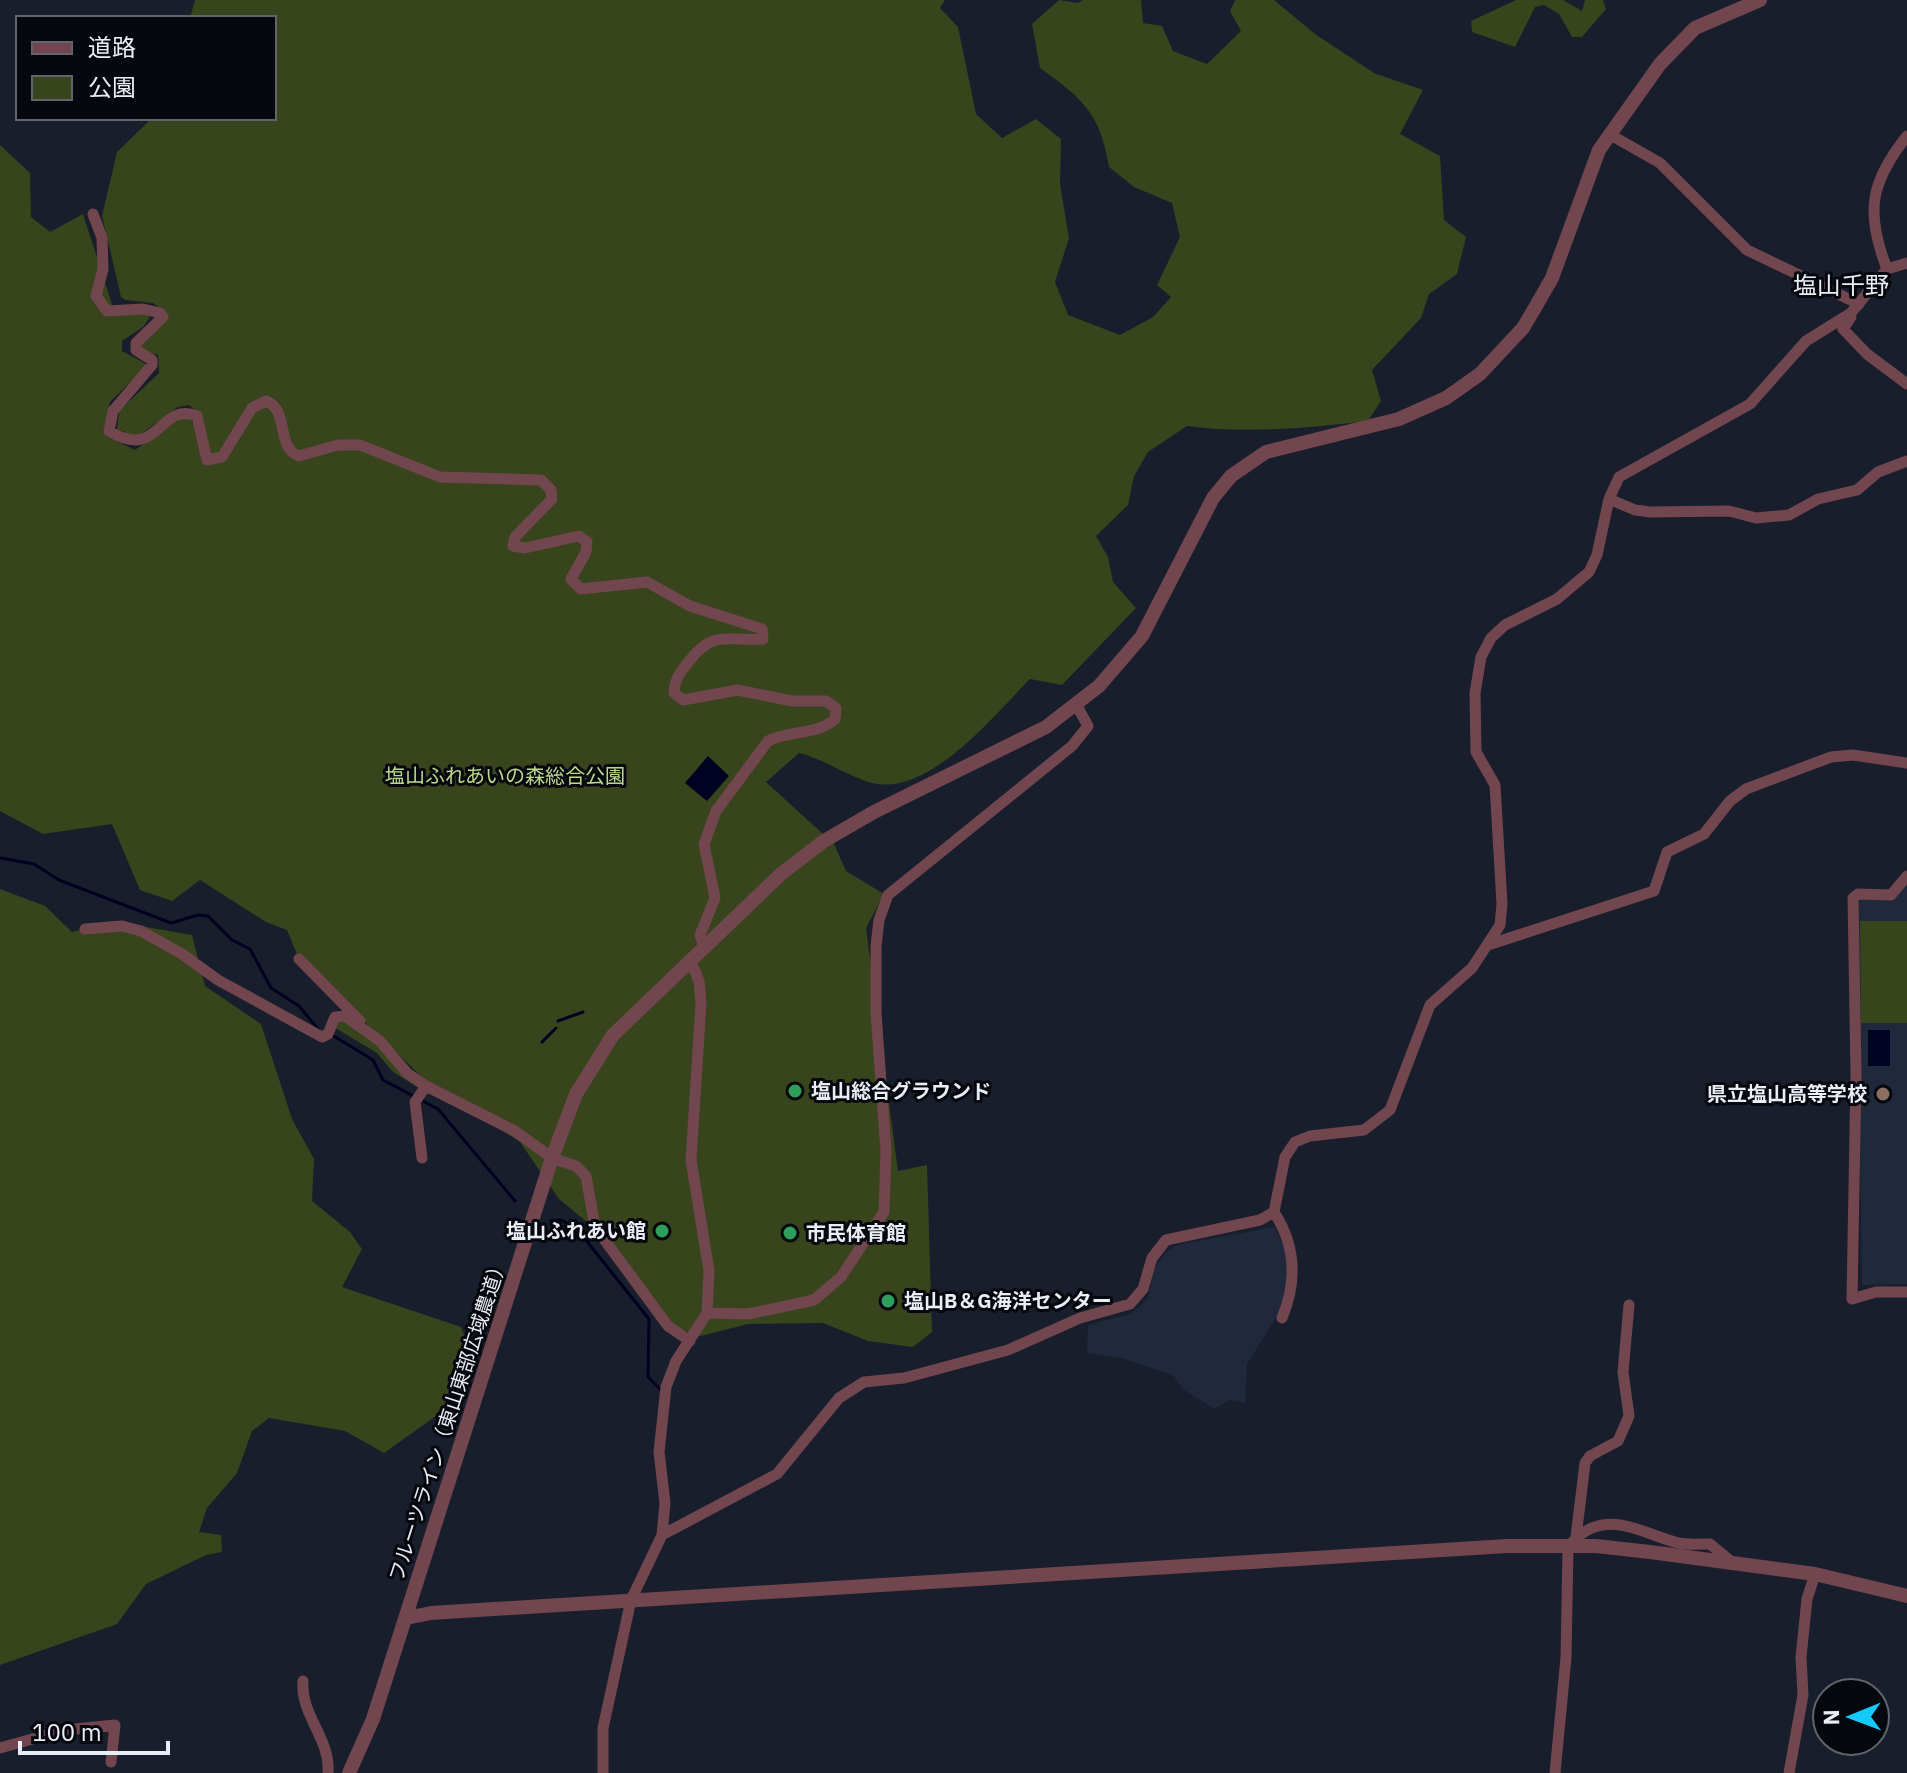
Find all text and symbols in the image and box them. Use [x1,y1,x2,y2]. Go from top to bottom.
legend [16,16,276,120]
text: 道路 [88,31,136,63]
text: 公園 [88,71,136,103]
district label: 塩山千野 [1793,269,1889,301]
park label: 塩山ふれあいの森総合公園 [385,762,625,789]
place label: 塩山総合グラウンド [811,1077,991,1104]
place label: 県立塩山高等学校 [1707,1080,1867,1107]
marker: 塩山総合グラウンド [786,1082,804,1100]
marker: 県立塩山高等学校 [1874,1085,1892,1103]
place label: 塩山ふれあい館 [506,1217,646,1244]
place label: 市民体育館 [806,1219,906,1246]
marker: 塩山ふれあい館 [653,1222,671,1240]
marker: 市民体育館 [781,1224,799,1242]
street label: フルーツライン（東山東部広域農道） [382,1253,513,1585]
place label: 塩山B＆G海洋センター [904,1287,1112,1314]
marker: 塩山B＆G海洋センター [879,1292,897,1310]
north arrow [1811,1677,1891,1757]
scale bar [20,1705,168,1755]
text: N [1816,1709,1845,1726]
text: 100 m [32,1716,102,1748]

